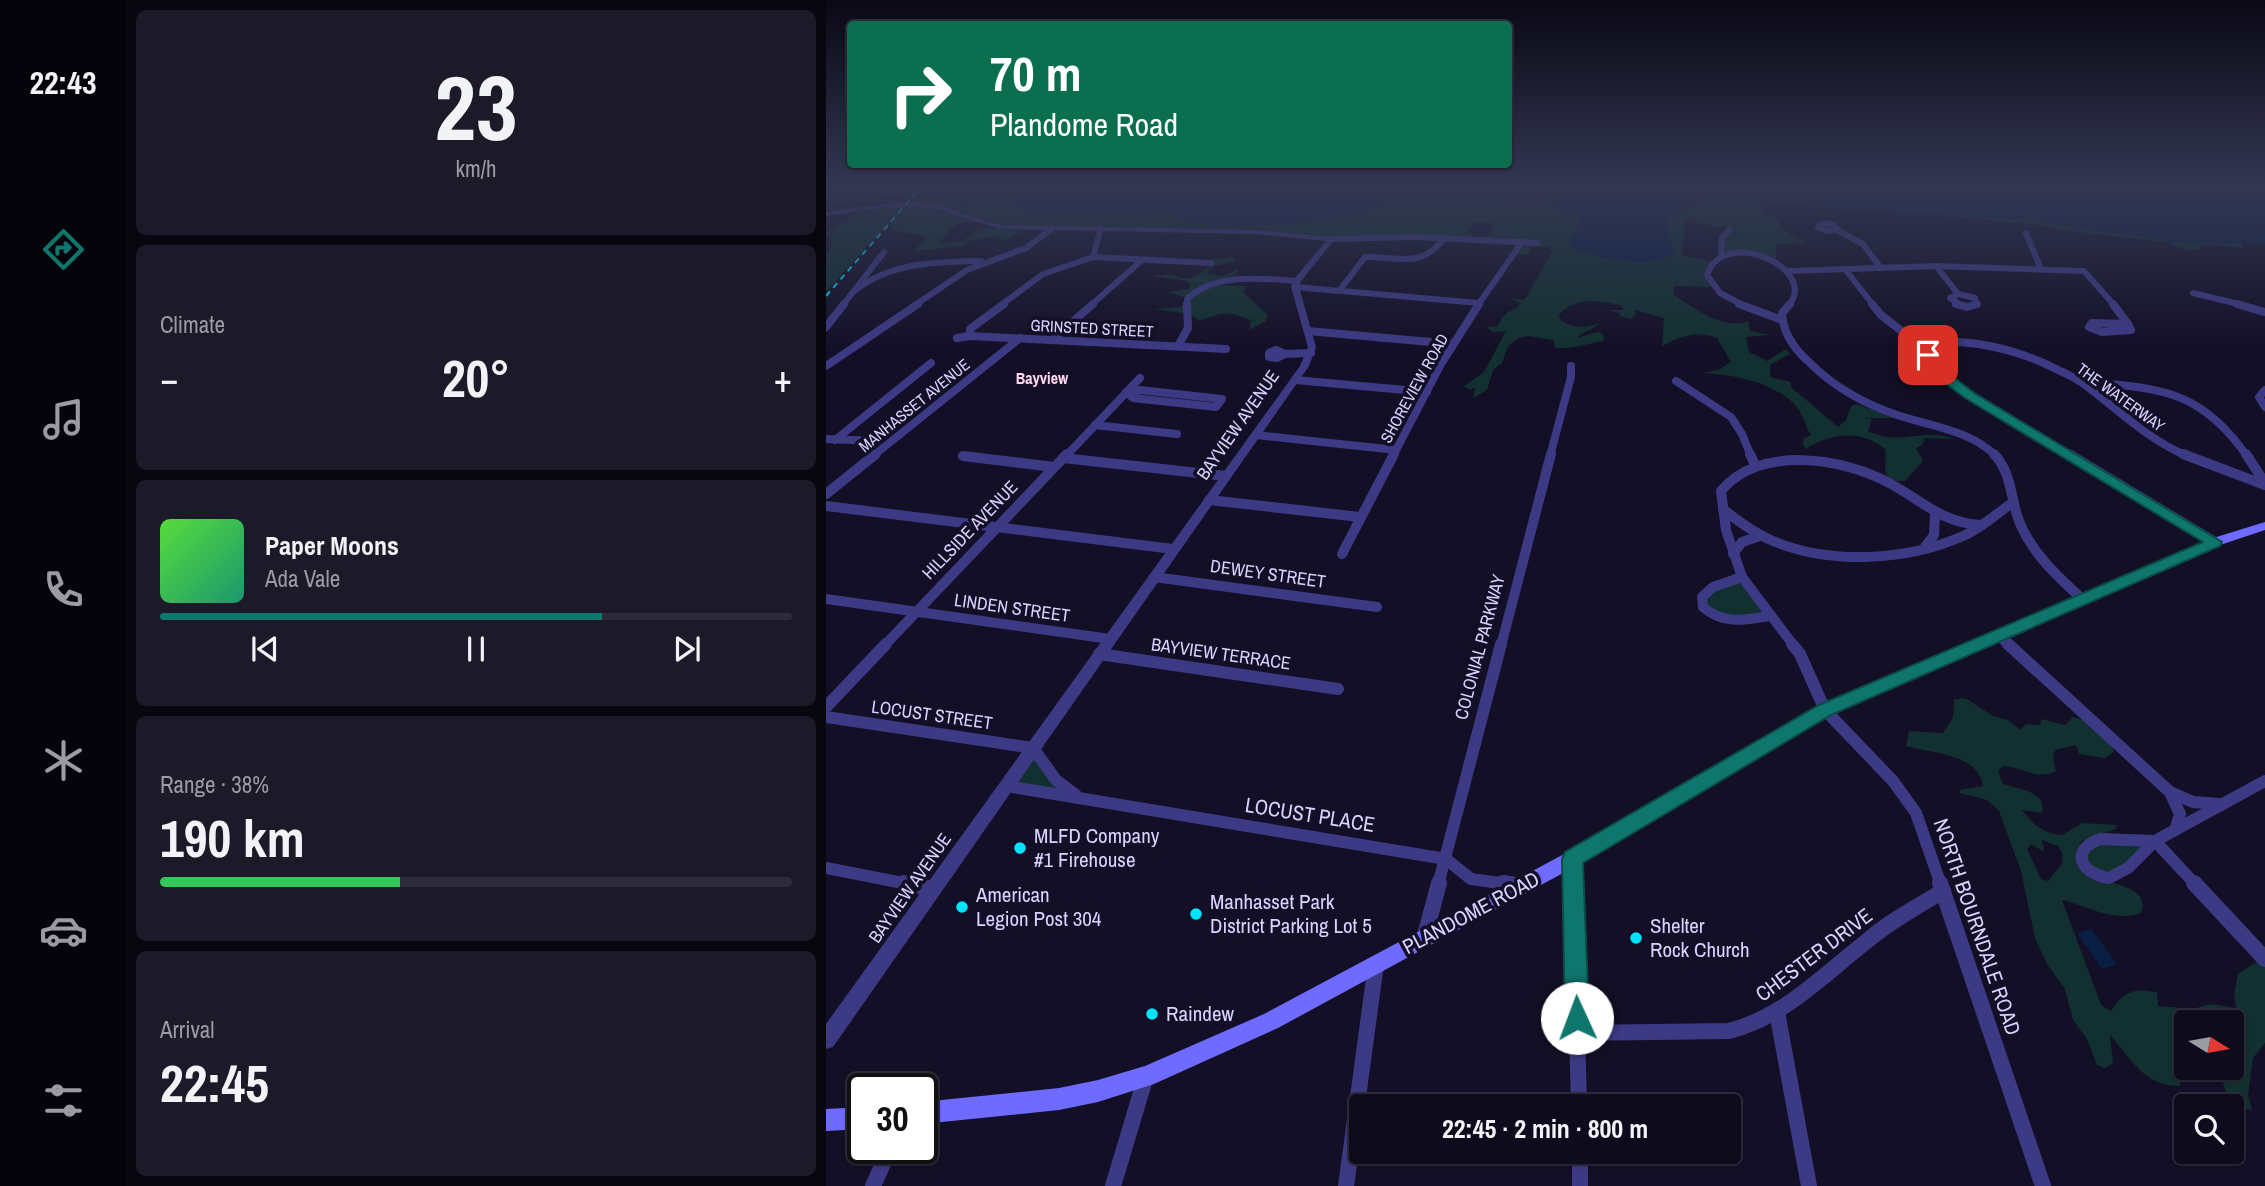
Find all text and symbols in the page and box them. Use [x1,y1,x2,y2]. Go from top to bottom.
text: 70 m [990,40,1082,106]
text: 23 [435,46,518,168]
icon: right [875,49,966,140]
text: 22:43 [29,61,97,104]
text: Plandome Road [990,103,1178,146]
text: km/h [456,153,496,184]
icon: directions [39,225,88,274]
text: Climate [160,309,225,340]
street label: GRINSTED STREET [1030,314,1154,342]
pin [1898,325,1958,385]
street label: SHOREVIEW ROAD [1375,329,1453,447]
icon: arrive [1909,336,1947,374]
text: 20° [442,343,510,413]
text: − [160,353,178,404]
text: + [774,353,792,404]
street label: MANHASSET AVENUE [854,353,974,457]
street label: THE WATERWAY [2072,358,2170,437]
street label: BAYVIEW AVENUE [1190,365,1285,485]
district label: Bayview [1016,367,1069,389]
icon: music [39,395,88,444]
street label: HILLSIDE AVENUE [916,475,1023,585]
text: Paper Moons [265,528,399,563]
street label: DEWEY STREET [1209,553,1327,594]
text: Ada Vale [265,563,340,594]
icon: phone [39,565,88,614]
street label: COLONIAL PARKWAY [1448,571,1511,722]
street label: LINDEN STREET [953,587,1071,628]
icon: previous [246,630,284,668]
icon: pause [457,630,495,668]
icon: next [668,630,706,668]
street label: BAYVIEW TERRACE [1150,631,1292,676]
street label: LOCUST STREET [870,694,994,735]
icon: climate [39,736,88,785]
text: Range · 38% [160,769,269,800]
street label: LOCUST PLACE [1243,790,1377,839]
text: 190 km [160,803,305,873]
street label: NORTH BOURNDALE ROAD [1927,815,2028,1039]
place label: MLFD Company #1 Firehouse [1034,821,1160,874]
street label: BAYVIEW AVENUE [862,828,957,948]
marker: MLFD Company #1 Firehouse [1012,840,1028,856]
street label: PLANDOME ROAD [1397,864,1544,961]
place label: American Legion Post 304 [975,880,1102,933]
place label: Manhasset Park District Parking Lot 5 [1210,887,1372,940]
marker: American Legion Post 304 [954,899,970,915]
street label: CHESTER DRIVE [1749,901,1878,1008]
icon: car [39,906,88,955]
marker: Manhasset Park District Parking Lot 5 [1188,906,1204,922]
place label: Shelter Rock Church [1650,911,1750,964]
marker: Shelter Rock Church [1628,930,1644,946]
position arrow [1540,981,1614,1055]
place label: Raindew [1166,999,1235,1028]
marker: Raindew [1144,1006,1160,1022]
north arrow [2174,1010,2244,1080]
map controls [2174,1010,2244,1164]
text: Arrival [160,1014,215,1045]
text: 22:45 [160,1048,269,1118]
speed limit sign: 30 [847,1073,938,1164]
icon: filters [39,1076,88,1125]
button: search [2174,1094,2244,1164]
text: 22:45 · 2 min · 800 m [1442,1111,1648,1146]

